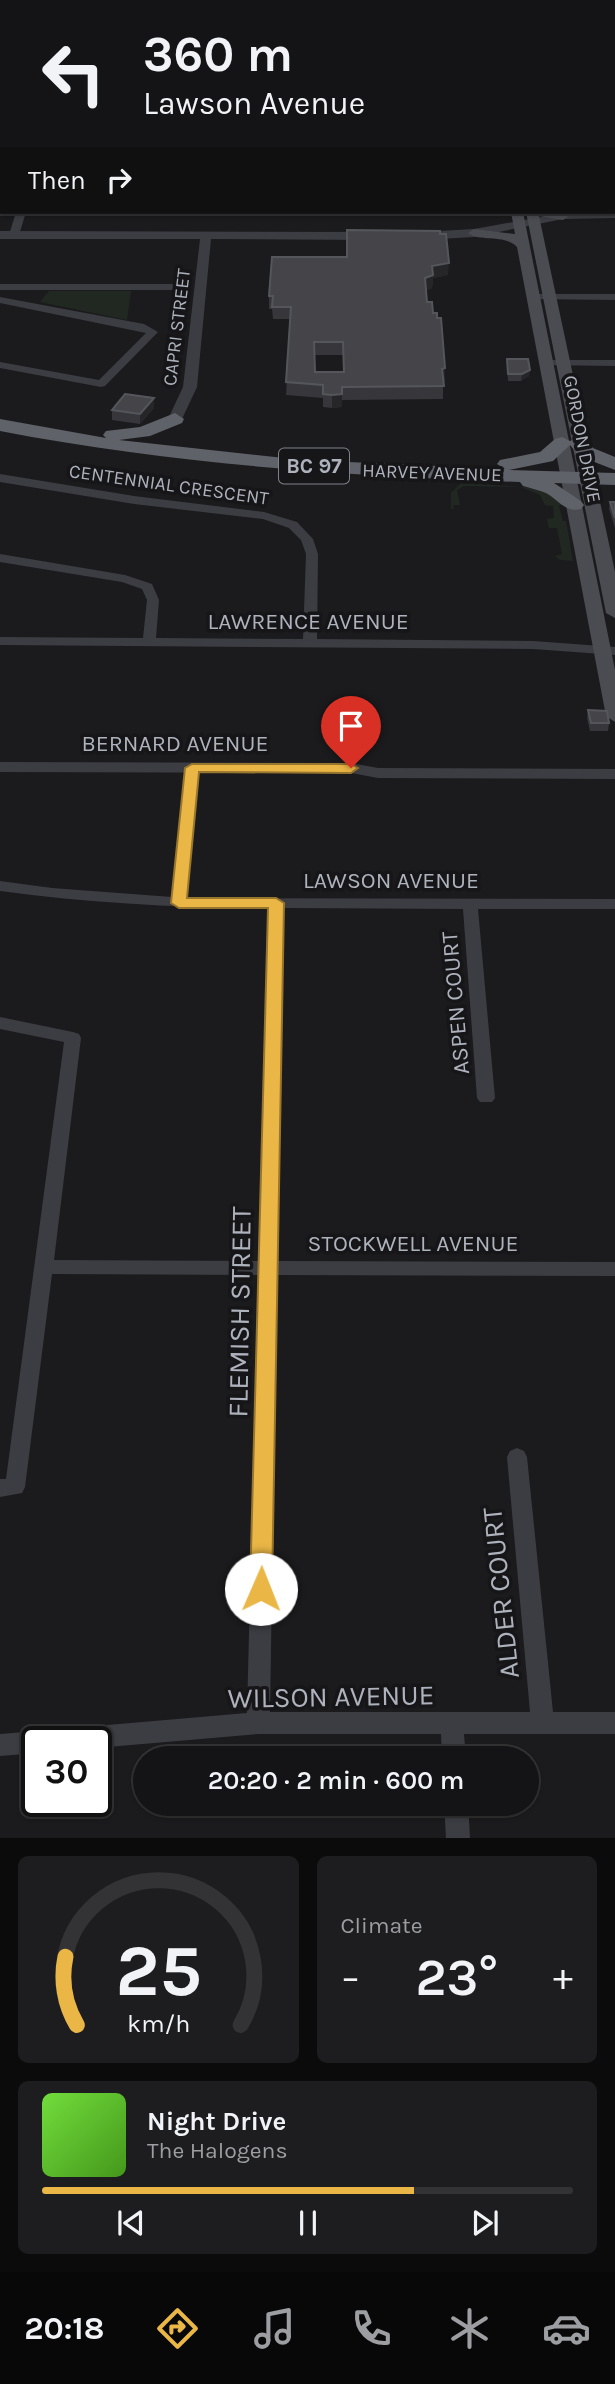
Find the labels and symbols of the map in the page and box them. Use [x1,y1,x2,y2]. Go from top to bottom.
street label: CAPRI STREET [159,267,195,387]
street label: GORDON DRIVE [559,374,605,505]
road number: BC 97 [279,448,349,484]
street label: CENTENNIAL CRESCENT [68,460,271,510]
street label: HARVEY AVENUE [362,460,502,486]
street label: LAWRENCE AVENUE [207,608,409,635]
pin [321,696,381,768]
street label: BERNARD AVENUE [81,730,269,757]
street label: LAWSON AVENUE [303,867,479,894]
street label: ASPEN COURT [436,930,475,1076]
street label: FLEMISH STREET [221,1206,258,1418]
street label: STOCKWELL AVENUE [308,1230,518,1257]
street label: ALDER COURT [475,1506,526,1680]
position arrow [224,1552,298,1626]
street label: WILSON AVENUE [227,1678,435,1715]
speed limit sign: 30 [21,1726,112,1817]

